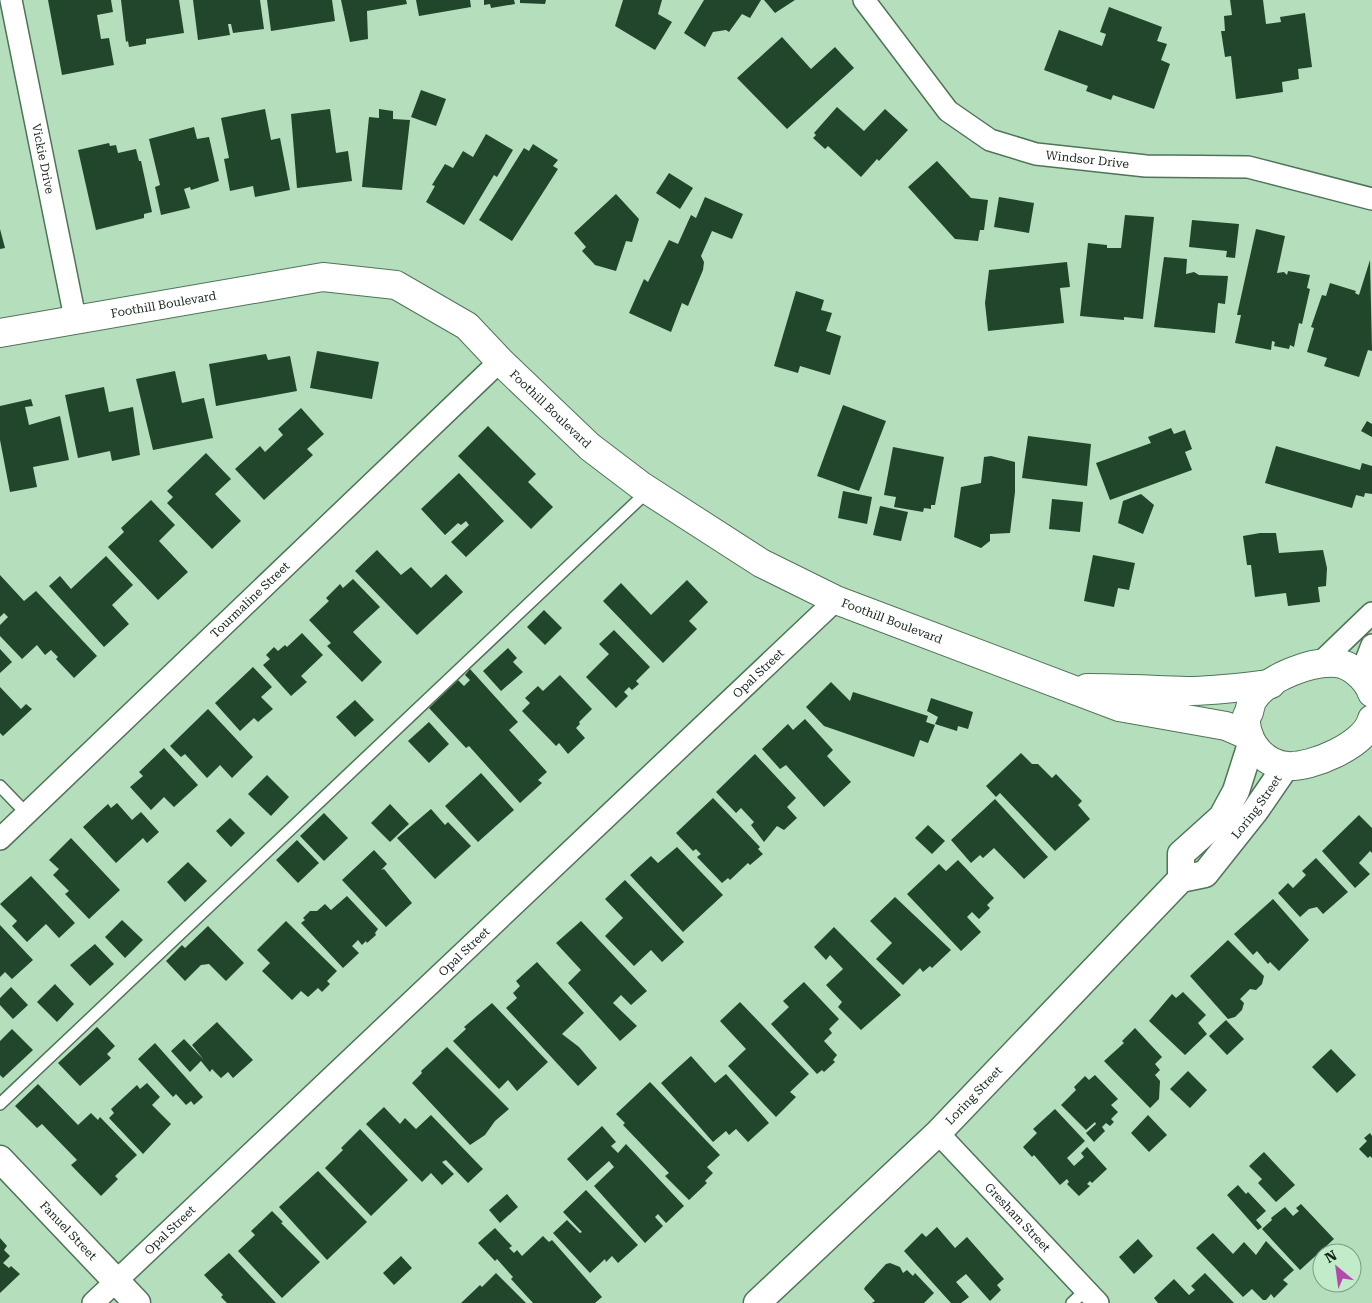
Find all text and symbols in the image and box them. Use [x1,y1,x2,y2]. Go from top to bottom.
street label: Vickie Drive [29,122,57,196]
street label: Windsor Drive [1045,148,1130,171]
street label: Foothill Boulevard [110,289,218,321]
street label: Foothill Boulevard [507,367,594,451]
street label: Tourmaline Street [208,559,293,641]
street label: Foothill Boulevard [839,596,945,647]
street label: Opal Street [730,646,787,701]
street label: Loring Street [1229,772,1285,842]
street label: Opal Street [436,924,493,979]
street label: Loring Street [942,1063,1005,1128]
street label: Gresham Street [982,1180,1054,1255]
street label: Fanuel Street [37,1198,100,1263]
street label: Opal Street [142,1202,199,1258]
north arrow [1312,1243,1362,1293]
text: N [1322,1247,1339,1266]

